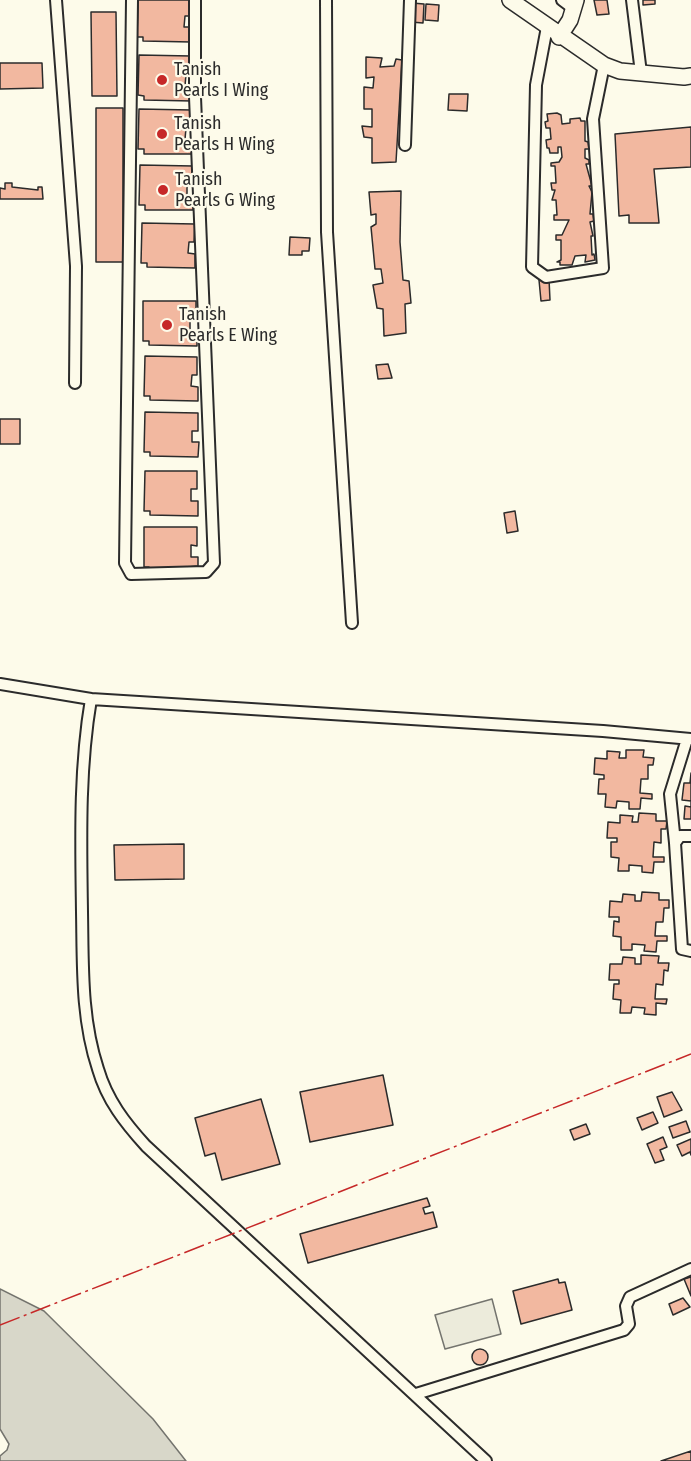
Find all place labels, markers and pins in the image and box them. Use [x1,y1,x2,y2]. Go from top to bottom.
place label: Tanish Pearls I Wing [174,59,268,101]
marker: Tanish Pearls I Wing [155,73,169,87]
place label: Tanish Pearls H Wing [174,113,274,156]
marker: Tanish Pearls H Wing [155,127,169,141]
place label: Tanish Pearls G Wing [175,169,275,212]
marker: Tanish Pearls G Wing [156,183,170,197]
place label: Tanish Pearls E Wing [179,304,277,346]
marker: Tanish Pearls E Wing [160,318,174,332]

